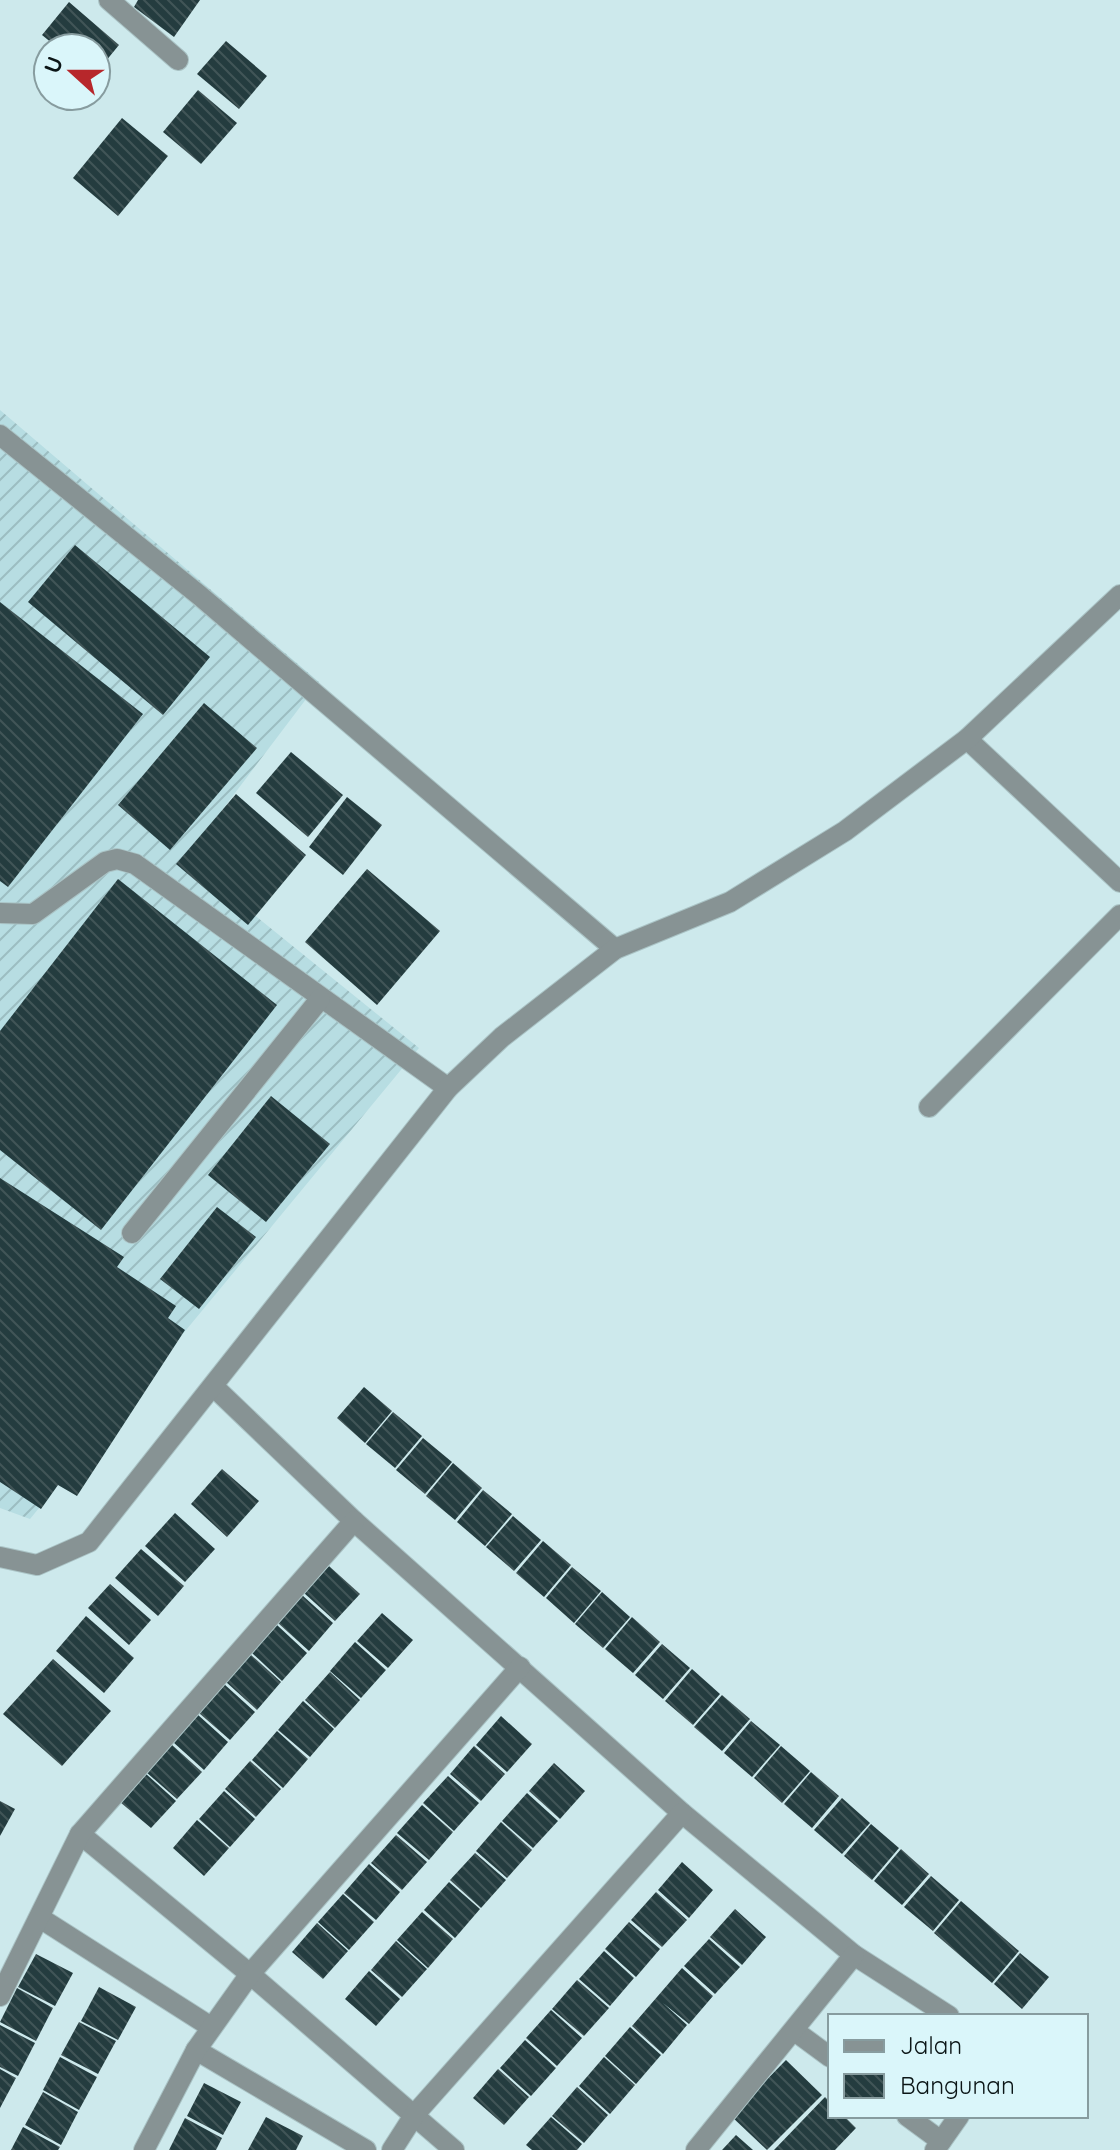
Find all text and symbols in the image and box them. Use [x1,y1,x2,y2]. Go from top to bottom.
north arrow [32,32,112,112]
text: U [37,53,69,77]
legend [828,2014,1088,2118]
text: Jalan [900,2030,962,2060]
text: Bangunan [900,2070,1015,2100]

